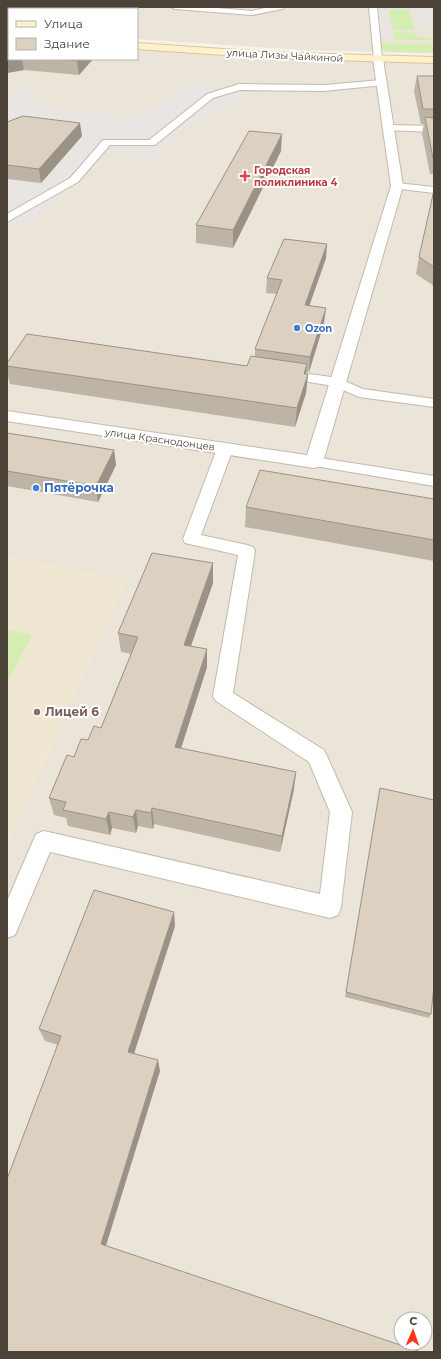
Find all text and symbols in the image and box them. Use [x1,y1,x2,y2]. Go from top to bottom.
legend [8,8,138,60]
text: Улица [44,16,83,31]
text: Здание [44,36,90,51]
street label: улица Лизы Чайкиной [225,46,344,65]
place label: Городская поликлиника 4 [254,164,337,189]
marker: Городская поликлиника 4 [239,170,251,182]
place label: Ozon [305,322,332,335]
marker: Ozon [292,323,302,333]
street label: улица Краснодонцев [103,425,216,454]
place label: Пятёрочка [44,480,114,495]
marker: Пятёрочка [31,483,41,493]
place label: Лицей 6 [45,704,99,719]
marker: Лицей 6 [32,707,42,717]
north arrow [393,1311,433,1351]
text: С [409,1314,418,1328]

